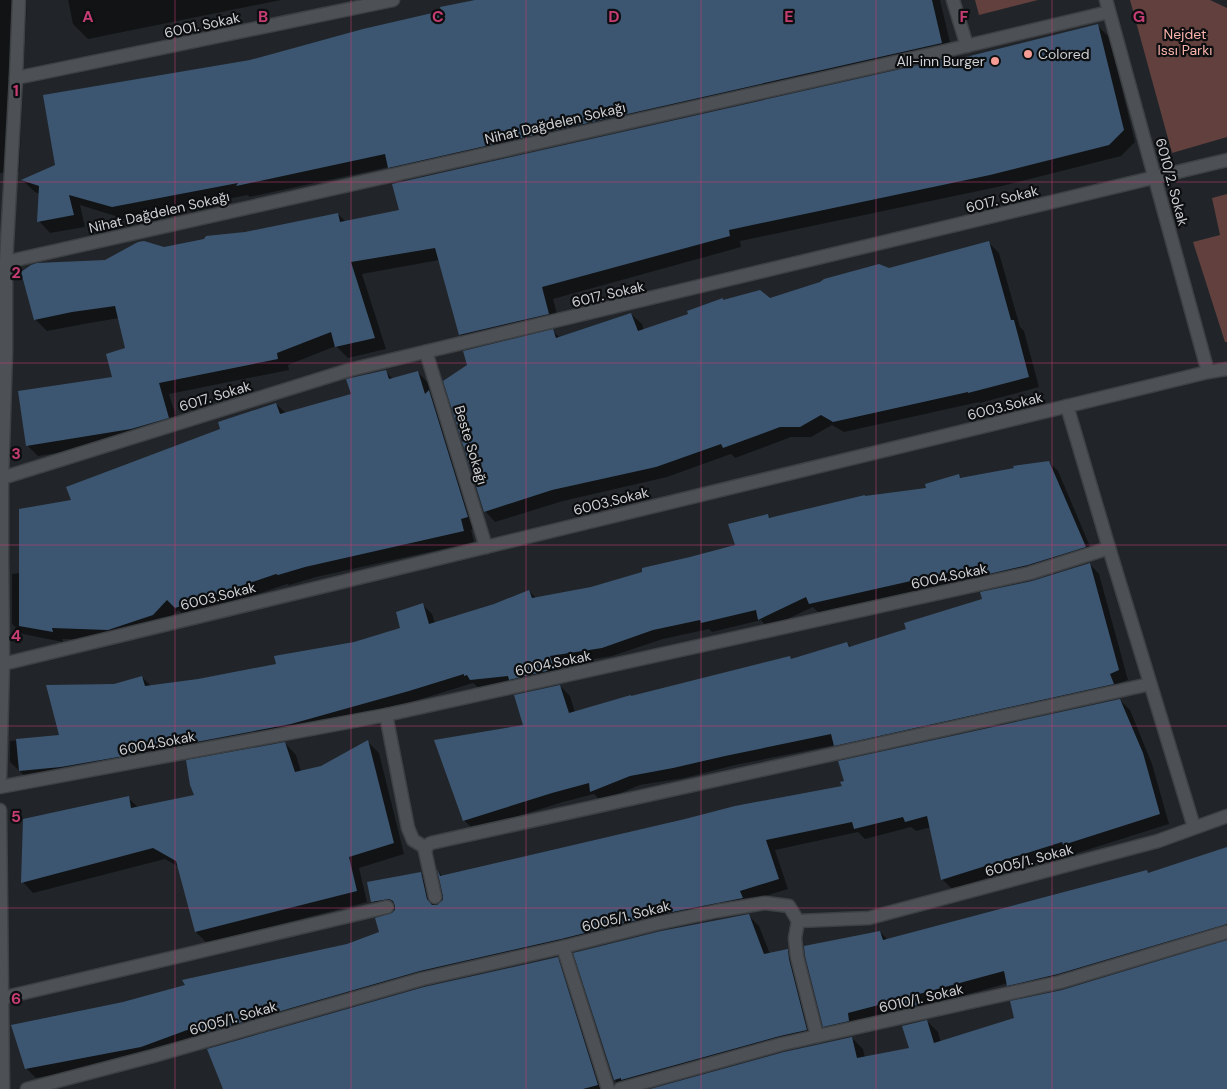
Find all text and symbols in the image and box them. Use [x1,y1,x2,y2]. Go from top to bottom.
text: A [82,6,94,27]
text: B [258,6,268,27]
text: C [432,6,444,27]
text: D [608,6,620,27]
text: E [784,6,794,27]
text: F [960,6,969,27]
text: G [1133,6,1145,27]
street label: 6001. Sokak [163,8,241,42]
park label: Nejdet Issı Parkı [1158,25,1212,59]
place label: Colored [1038,45,1089,63]
marker: Colored [1022,48,1034,60]
place label: All-inn Burger [897,52,985,70]
marker: All-inn Burger [989,55,1001,67]
text: 1 [13,80,19,101]
street label: Nihat Dağdelen Sokağı [483,98,627,148]
street label: 6010/2. Sokak [1152,136,1192,228]
street label: 6017. Sokak [964,181,1040,217]
street label: Nihat Dağdelen Sokağı [87,187,231,237]
text: 2 [11,262,21,283]
street label: 6017. Sokak [570,277,646,311]
street label: 6017. Sokak [177,377,253,415]
street label: 6003.Sokak [965,388,1045,424]
street label: Beste Sokağı [450,403,492,487]
text: 3 [11,443,21,464]
street label: 6003.Sokak [571,483,651,519]
street label: 6004.Sokak [909,559,989,593]
street label: 6003.Sokak [178,578,258,614]
text: 4 [11,625,21,646]
street label: 6004.Sokak [513,646,593,680]
street label: 6004.Sokak [117,727,197,759]
text: 5 [11,806,21,827]
street label: 6005/1. Sokak [983,840,1075,880]
street label: 6005/1. Sokak [580,896,672,936]
street label: 6010/1. Sokak [877,980,965,1016]
text: 6 [11,988,21,1009]
street label: 6005/1. Sokak [187,997,279,1039]

